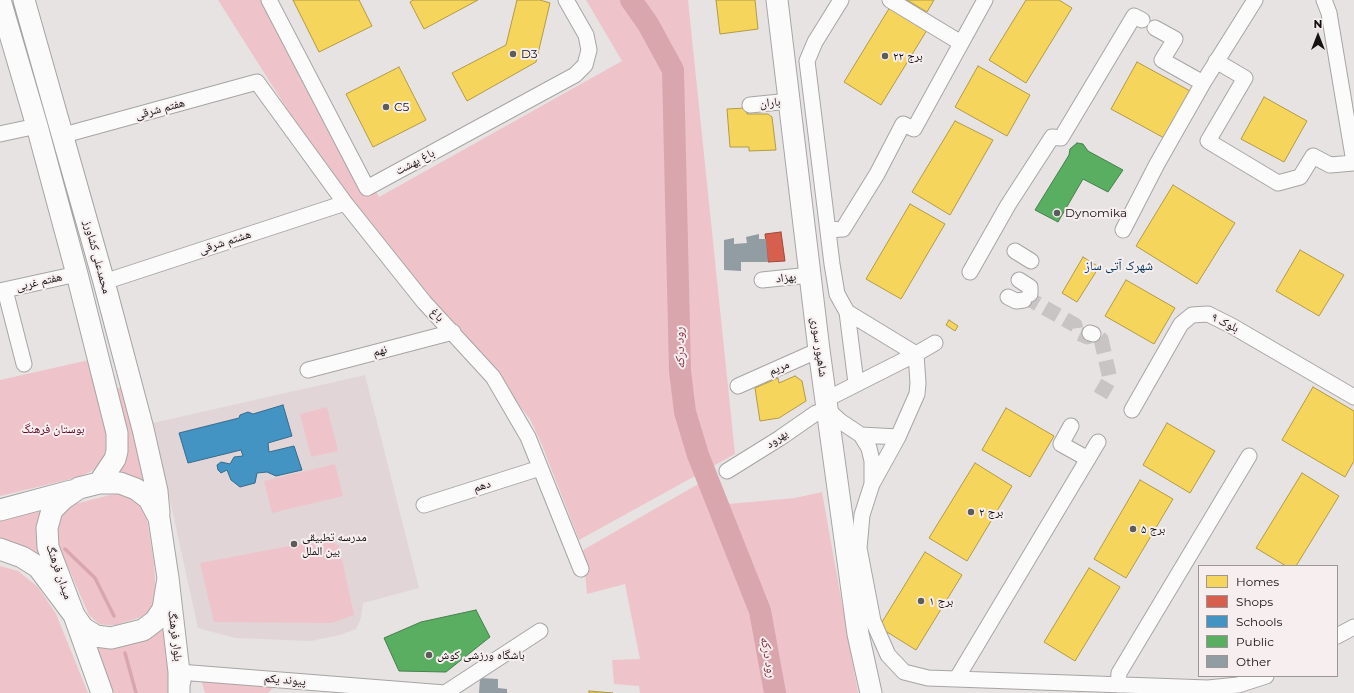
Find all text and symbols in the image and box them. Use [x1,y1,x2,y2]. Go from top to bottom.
north arrow [1298,16,1338,56]
text: N [1314,17,1322,31]
place label: D3 [521,47,538,61]
marker: D3 [508,49,518,59]
place label: برج ۲۲ [893,49,923,63]
marker: برج ۲۲ [880,51,890,61]
street label: باران [759,95,781,111]
street label: هفتم شرقی [134,96,186,122]
place label: C5 [394,100,409,114]
marker: C5 [381,102,391,112]
street label: باغ بهشت [393,146,437,178]
place label: Dynomika [1065,206,1127,220]
marker: Dynomika [1052,208,1062,218]
street label: محمدعلی کشاورز [80,219,114,295]
street label: هشتم شرقی [197,227,253,257]
district label: شهرک آتی ساز [1085,258,1153,274]
street label: هفتم غربی [14,270,64,294]
street label: بهزاد [775,270,797,286]
street label: باغ [427,305,447,325]
street label: بلوک ۹ [1209,310,1241,336]
street label: شاهپور سوری [808,316,830,378]
water label: رود درکه [671,327,689,369]
street label: نهم [371,342,389,360]
street label: مریم [767,357,791,379]
park label: بوستان فرهنگ [21,422,85,436]
street label: بهرود [763,427,791,451]
street label: دهم [472,476,492,496]
place label: برج ۲ [979,505,1003,519]
marker: برج ۲ [966,507,976,517]
place label: برج ۵ [1141,522,1165,536]
marker: برج ۵ [1128,524,1138,534]
place label: مدرسه تطبیقی بین الملل [302,530,367,558]
marker: مدرسه تطبیقی بین الملل [289,539,299,549]
street label: میدان فرهنگ [43,543,75,601]
legend [1198,565,1338,677]
text: Homes [1236,574,1279,589]
place label: برج ۱ [929,594,953,608]
text: Shops [1236,594,1273,609]
marker: برج ۱ [916,596,926,606]
street label: بلوار فرهنگ [165,610,185,662]
text: Schools [1236,614,1282,629]
text: Public [1236,634,1274,649]
water label: رود درکه [757,635,779,679]
place label: باشگاه ورزشی کوش [437,648,525,662]
marker: باشگاه ورزشی کوش [424,650,434,660]
text: Other [1236,654,1271,669]
street label: پیوند یکم [263,671,307,689]

